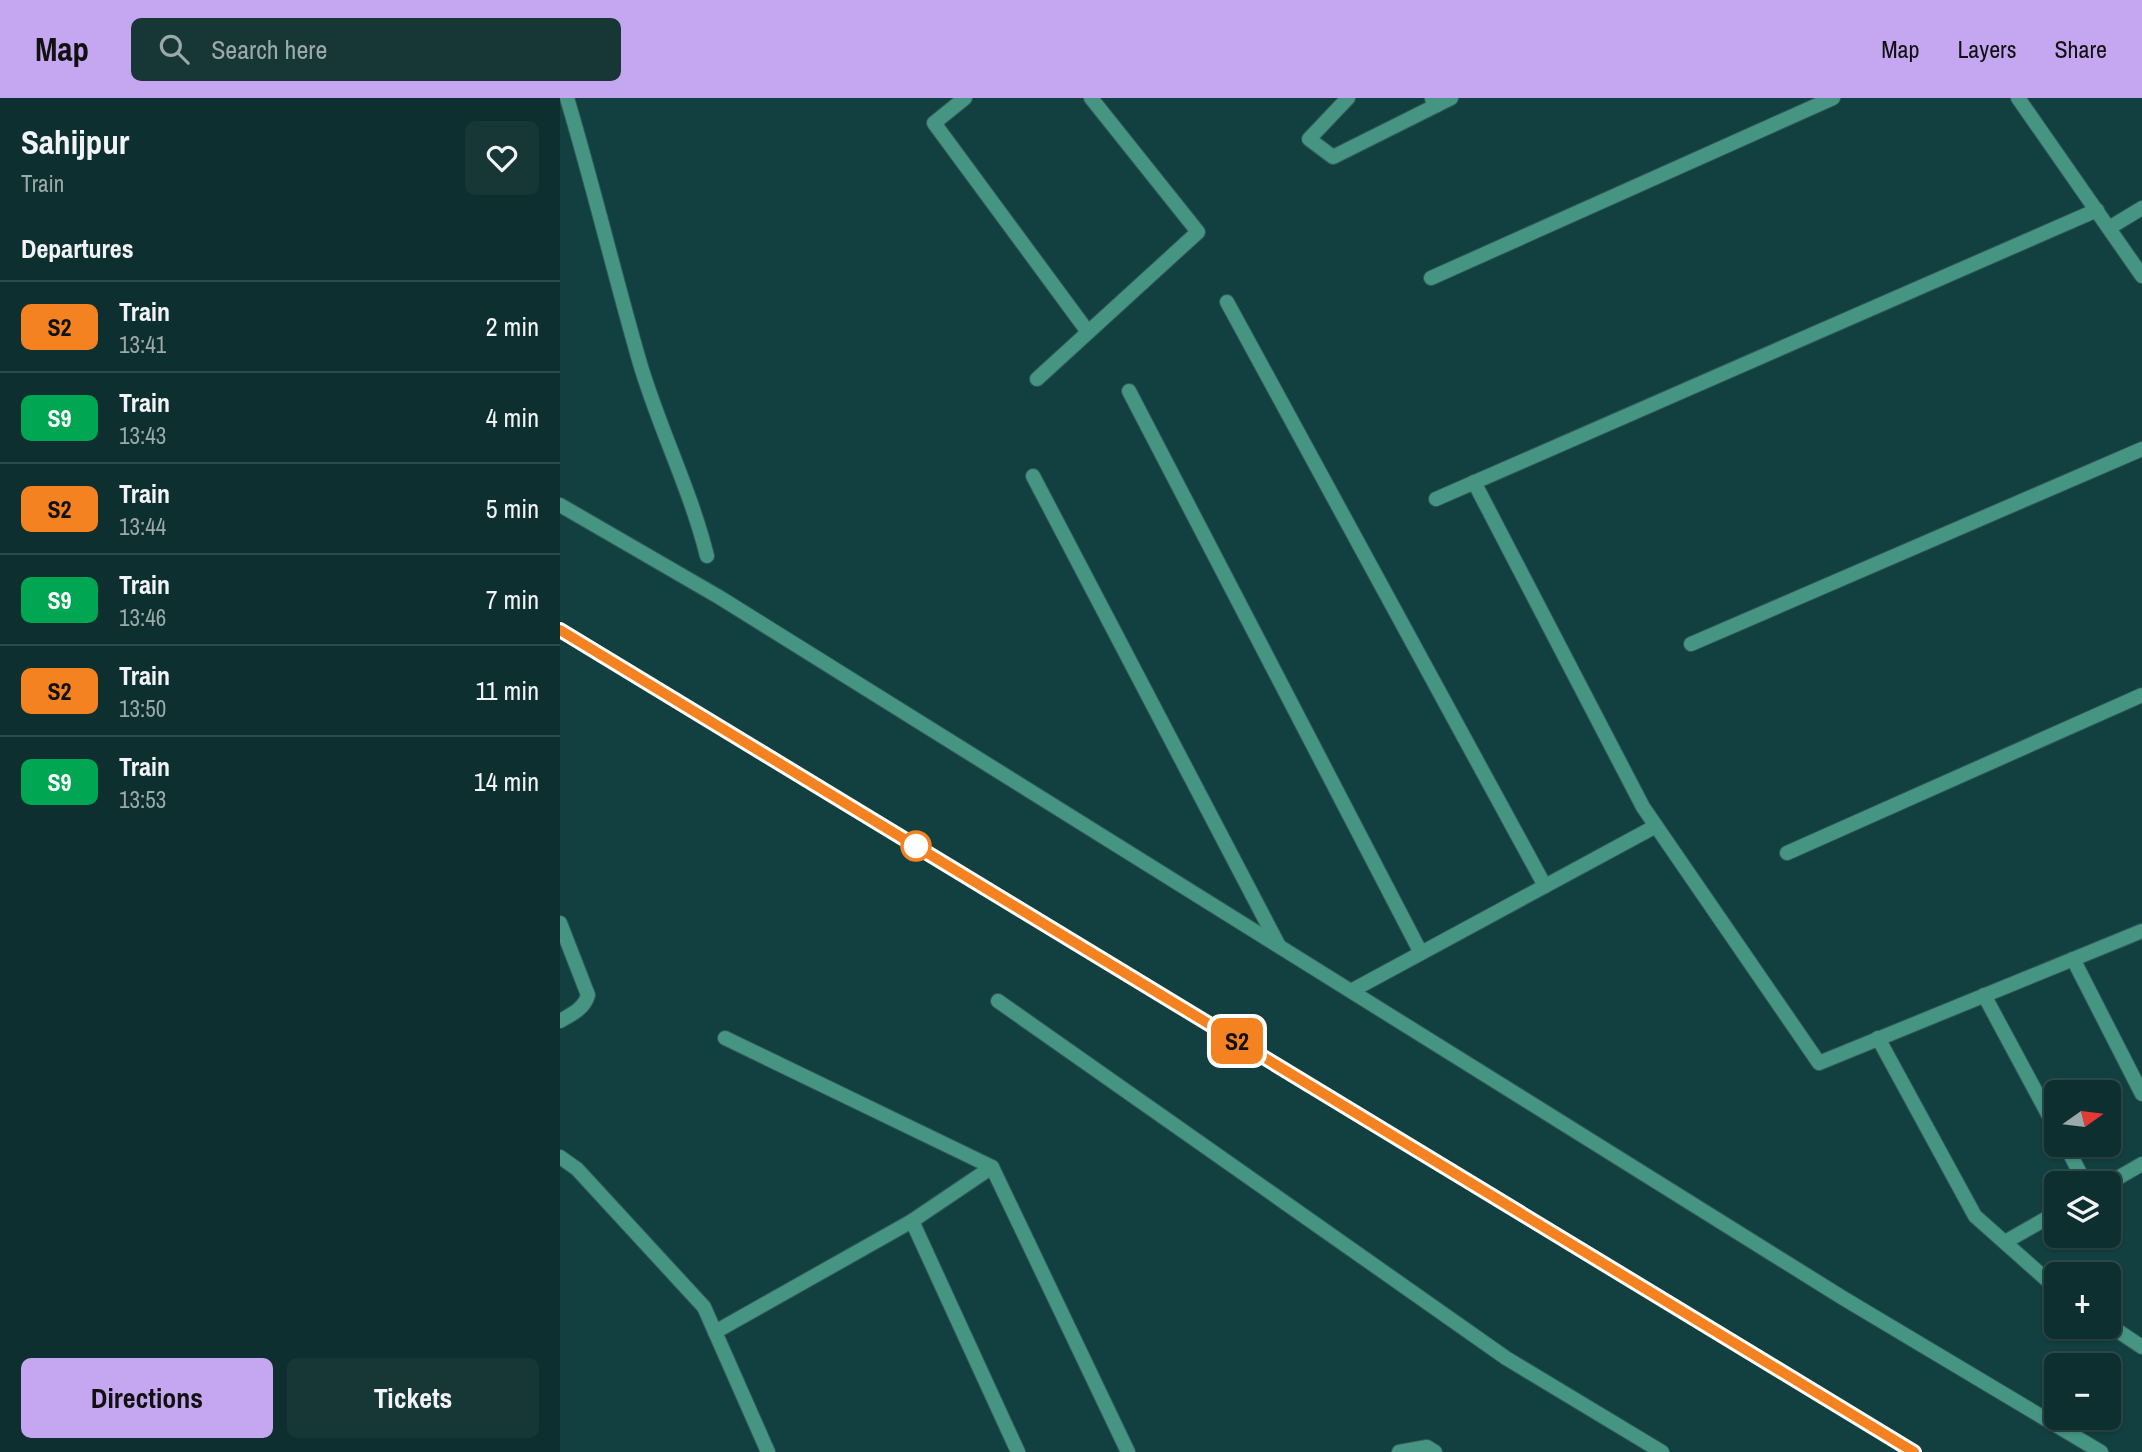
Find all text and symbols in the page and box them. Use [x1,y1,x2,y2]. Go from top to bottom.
search box [131,18,621,81]
text: Map [35,27,89,71]
icon: search [155,30,193,68]
text: Search here [211,32,327,67]
text: Map [1881,33,1919,65]
text: Layers [1957,33,2016,65]
text: Share [2054,33,2107,65]
text: Sahijpur [21,120,129,164]
button: heart [465,121,539,195]
text: Train [21,168,64,199]
text: Departures [21,231,134,266]
text: Train [119,294,170,329]
text: 2 min [486,309,539,344]
text: S2 [47,311,72,343]
text: 13:41 [119,329,166,360]
text: Train [119,385,170,420]
text: 4 min [486,400,539,435]
text: S9 [47,402,72,434]
text: 13:43 [119,420,166,451]
text: Train [119,476,170,511]
text: 5 min [486,491,539,526]
text: S2 [47,493,72,525]
text: 13:44 [119,511,166,542]
text: Train [119,567,170,602]
text: 7 min [486,582,539,617]
text: S9 [47,584,72,616]
text: 13:46 [119,602,166,633]
text: Train [119,658,170,693]
text: 11 min [475,673,539,708]
text: S2 [47,675,72,707]
text: 13:50 [119,693,166,724]
text: Train [119,749,170,784]
text: 14 min [474,764,539,799]
text: S9 [47,766,72,798]
text: 13:53 [119,784,166,815]
unlabelled marker [901,831,931,861]
line badge: S2 [1206,1018,1268,1064]
text: S2 [1225,1025,1249,1057]
north arrow [2044,1080,2121,1157]
map controls [2044,1080,2121,1430]
button: layers [2044,1171,2121,1248]
button: + [2044,1262,2121,1339]
button: − [2044,1353,2121,1430]
button: Directions [21,1358,273,1438]
button: Tickets [287,1358,539,1438]

